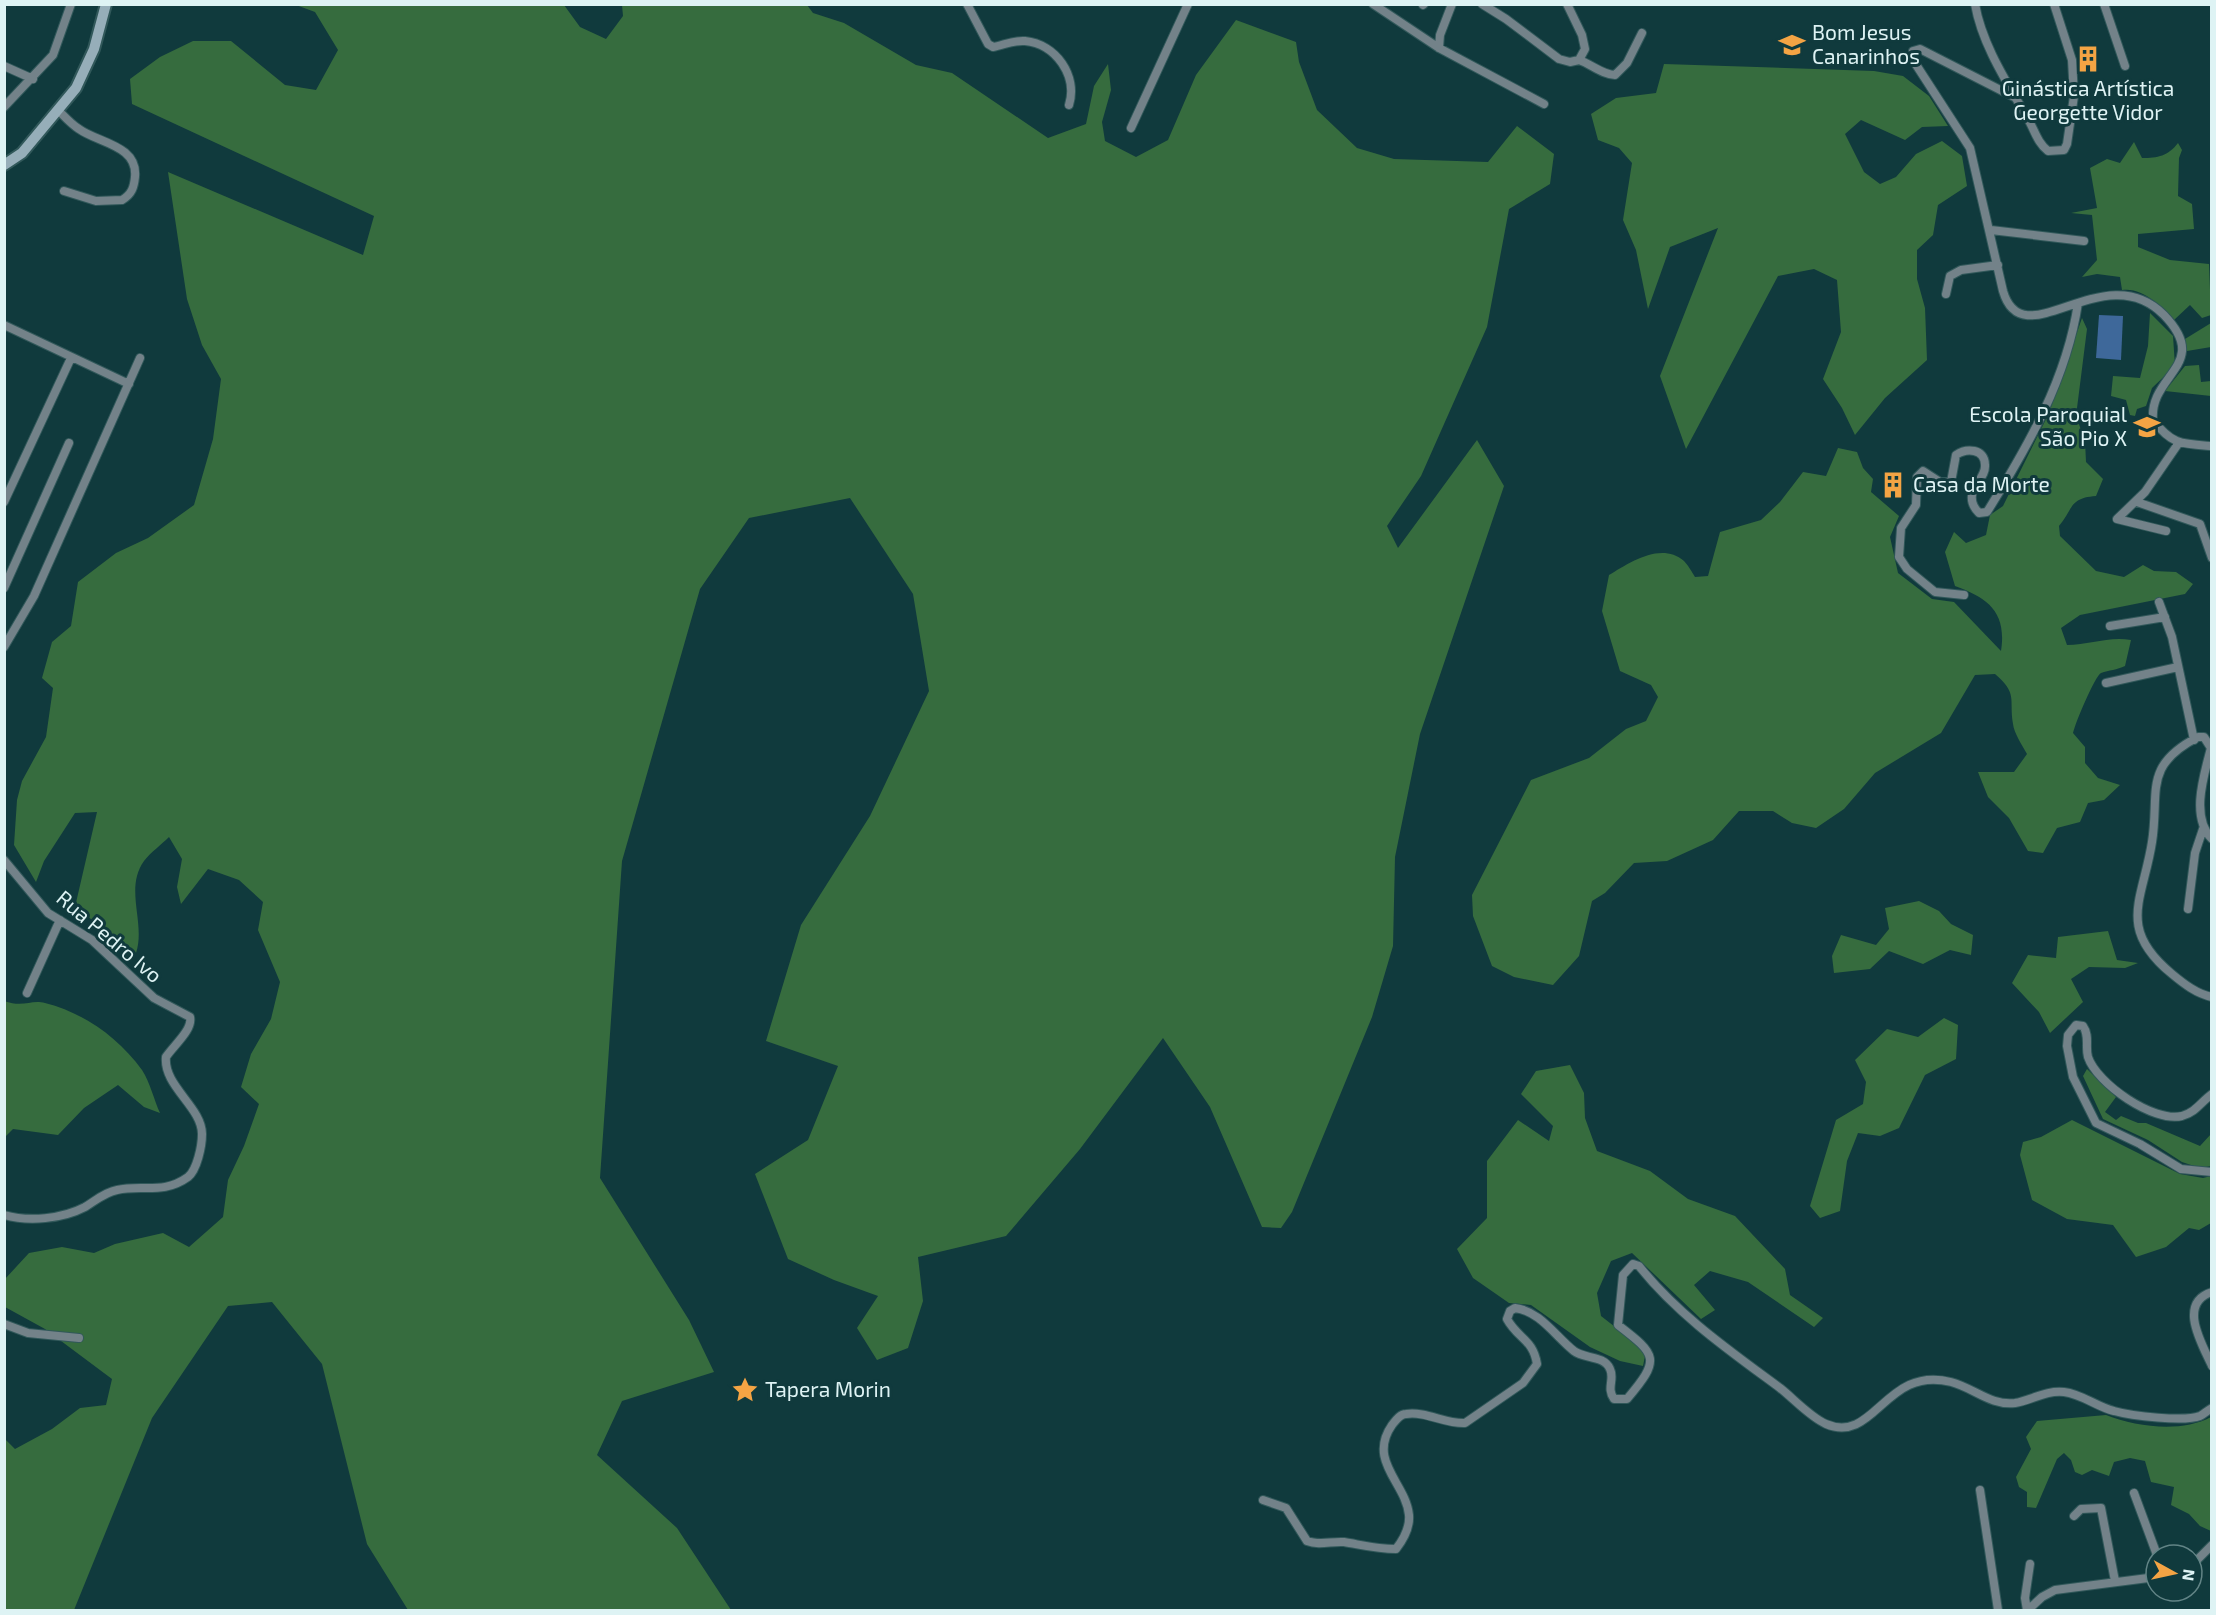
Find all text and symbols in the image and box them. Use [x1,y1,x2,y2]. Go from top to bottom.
place label: Bom Jesus Canarinhos [1812,19,1920,68]
school or university icon: Bom Jesus Canarinhos [1777,30,1807,60]
building icon: Ginástica Artística Georgette Vidor [2073,44,2103,74]
place label: Ginástica Artística Georgette Vidor [2002,75,2174,124]
place label: Escola Paroquial São Pio X [1969,401,2128,450]
school or university icon: Escola Paroquial São Pio X [2132,412,2162,442]
building icon: Casa da Morte [1878,470,1908,500]
place label: Casa da Morte [1913,471,2050,496]
street label: Rua Pedro Ivo [52,885,168,987]
place icon: Tapera Morin [730,1375,760,1405]
place label: Tapera Morin [765,1376,891,1401]
north arrow [2144,1543,2204,1603]
text: N [2179,1568,2200,1582]

